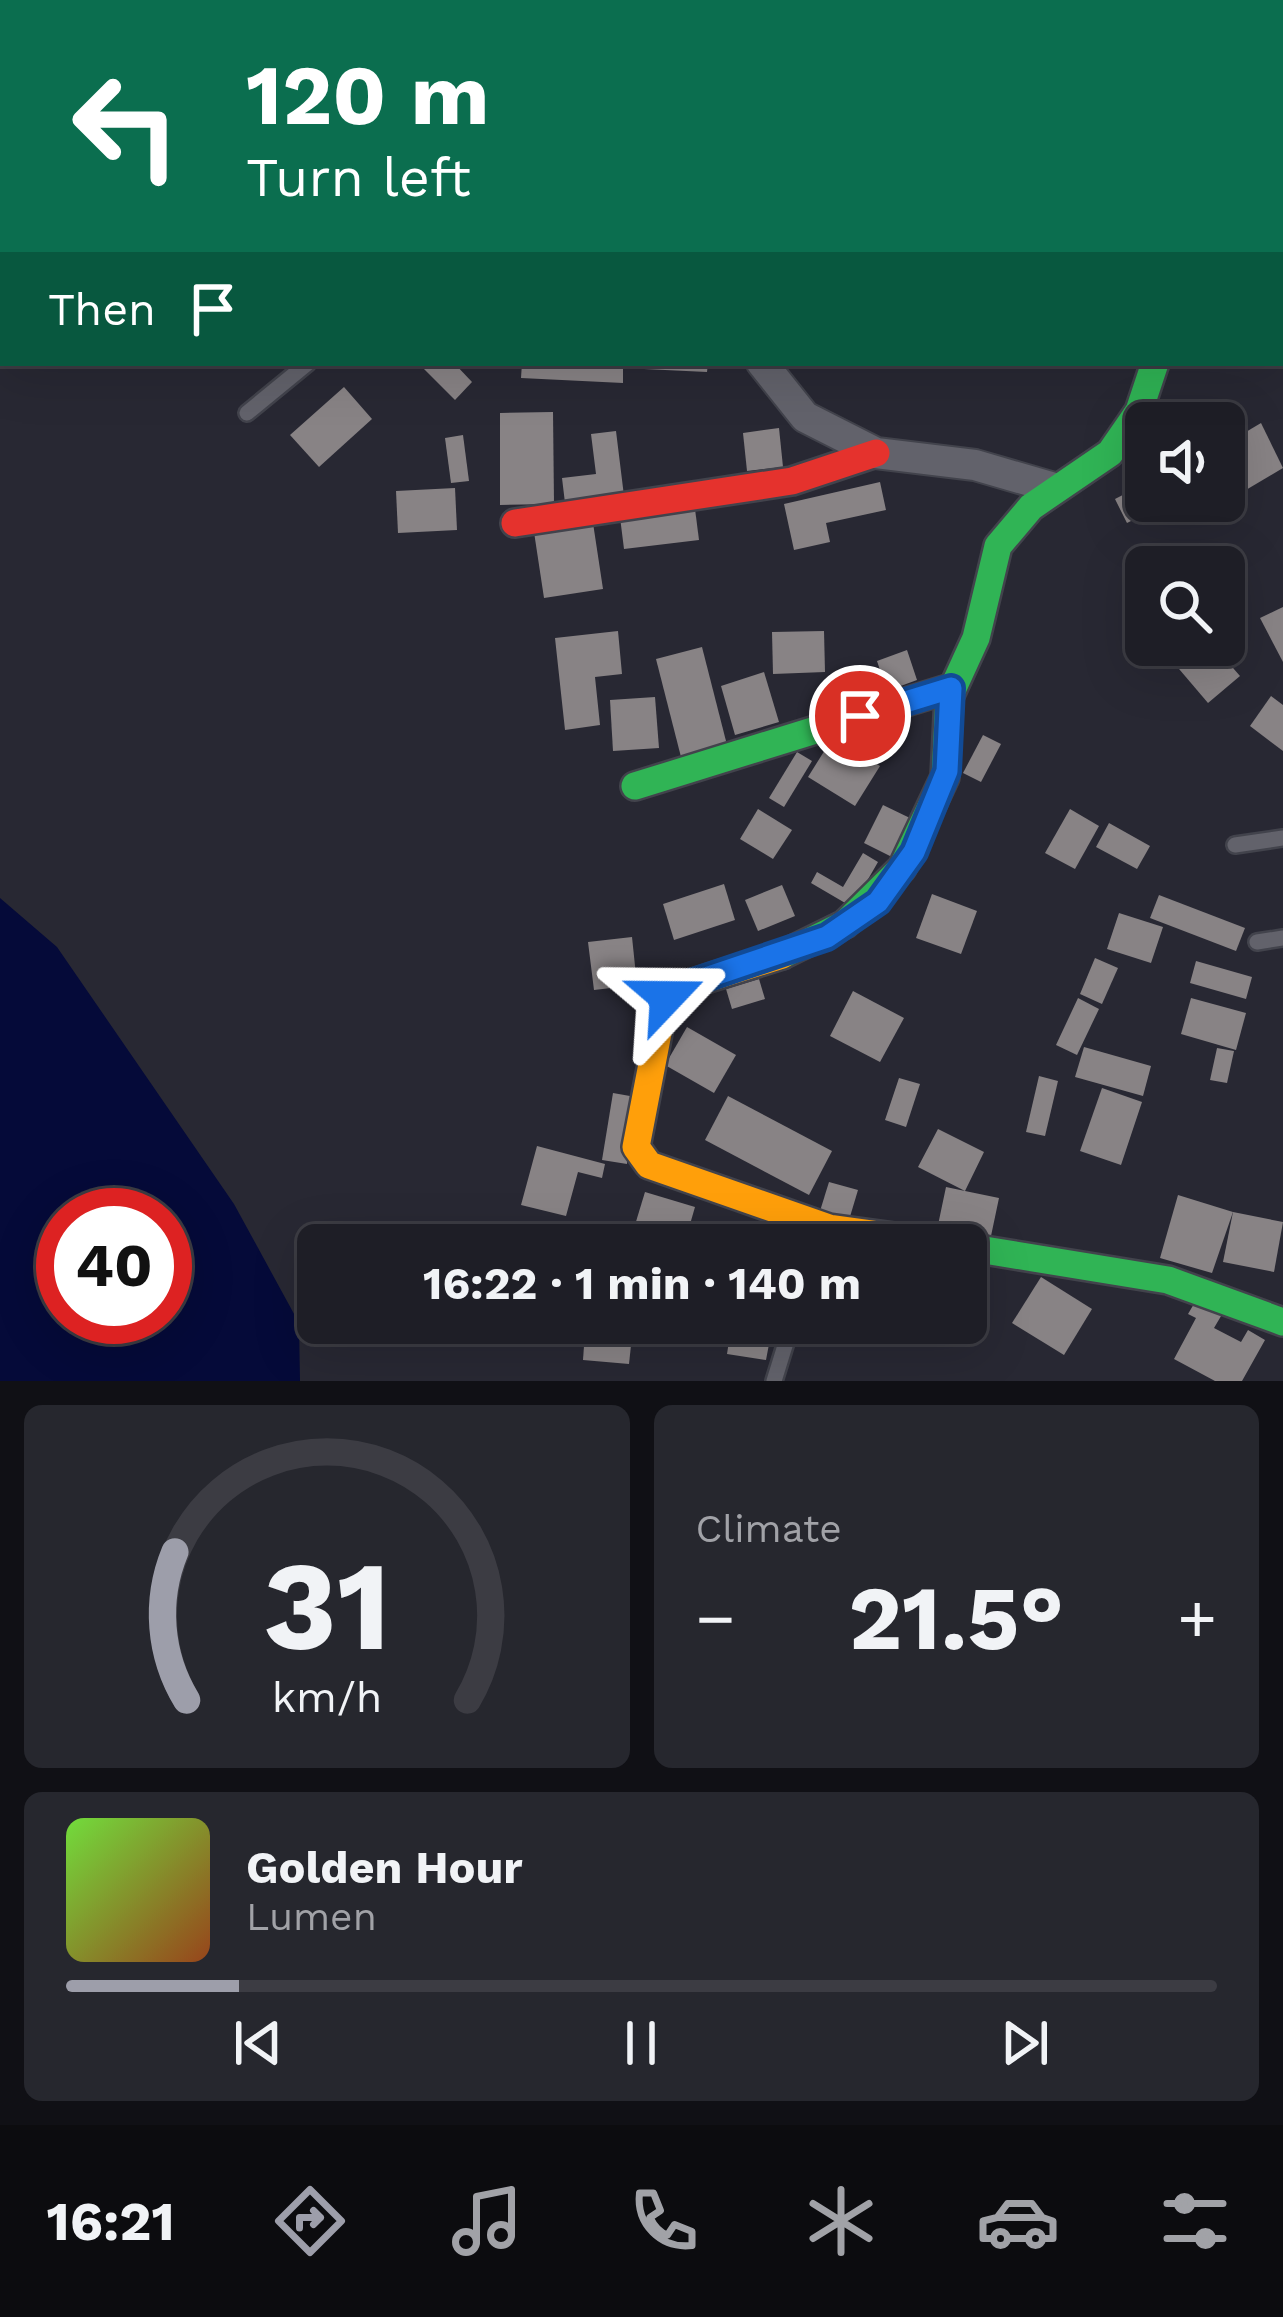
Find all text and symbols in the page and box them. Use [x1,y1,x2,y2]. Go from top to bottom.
text: 120 m [246,46,489,144]
icon: left [48,48,204,204]
text: Turn left [246,146,471,209]
icon: arrive [180,276,246,342]
text: Then [48,283,156,336]
map controls [1125,402,1245,666]
button: sound [1125,402,1245,522]
button: search [1125,546,1245,666]
pin [809,665,911,767]
icon: arrive [827,683,893,749]
position arrow [604,934,730,1060]
speed limit sign: 40 [36,1188,192,1344]
text: 16:22 · 1 min · 140 m [423,1257,861,1310]
text: Climate [696,1506,842,1551]
text: 31 [263,1533,391,1679]
text: 21.5° [848,1565,1064,1671]
text: − [696,1580,735,1657]
text: + [1177,1580,1217,1657]
text: km/h [271,1671,382,1721]
text: Golden Hour [246,1841,523,1894]
text: Lumen [246,1894,377,1939]
icon: previous [225,2010,291,2076]
icon: pause [608,2010,674,2076]
icon: next [992,2010,1058,2076]
icon: directions [268,2179,352,2263]
icon: music [445,2179,529,2263]
icon: phone [622,2179,706,2263]
icon: climate [799,2179,883,2263]
icon: car [976,2179,1060,2263]
icon: filters [1153,2179,1237,2263]
text: 16:21 [46,2190,175,2253]

